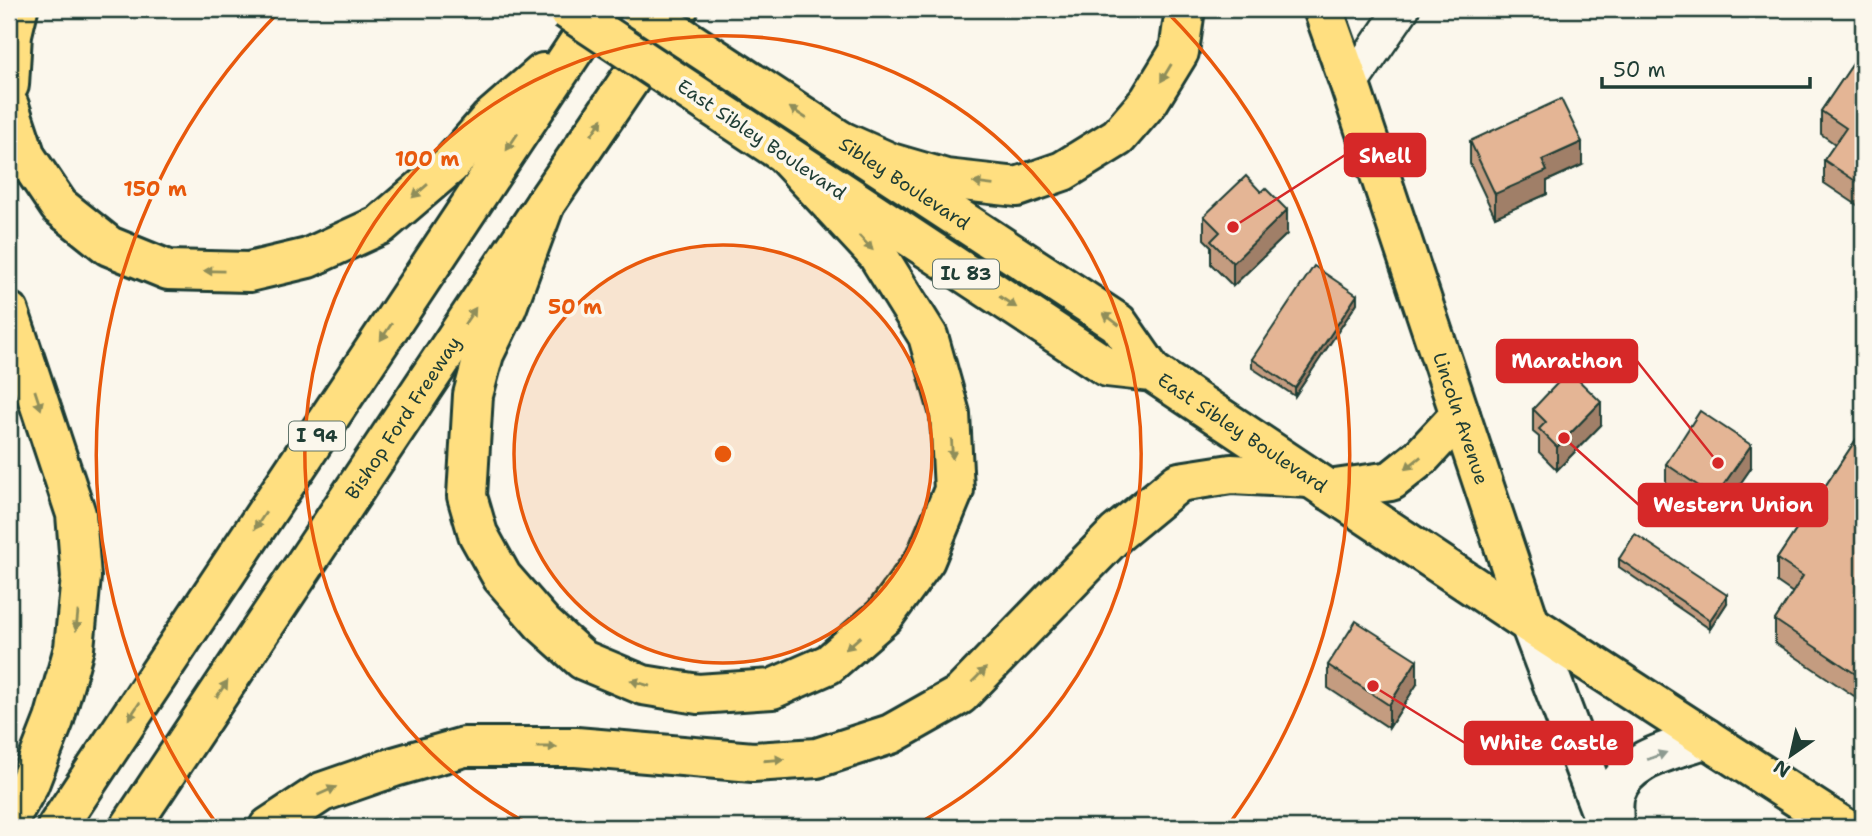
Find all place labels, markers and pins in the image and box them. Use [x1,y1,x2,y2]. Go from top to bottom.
callout: Shell [1345,134,1425,176]
callout: Marathon [1497,340,1637,382]
centre of rings [711,442,735,466]
callout: Western Union [1639,484,1827,526]
callout: White Castle [1465,722,1632,764]

